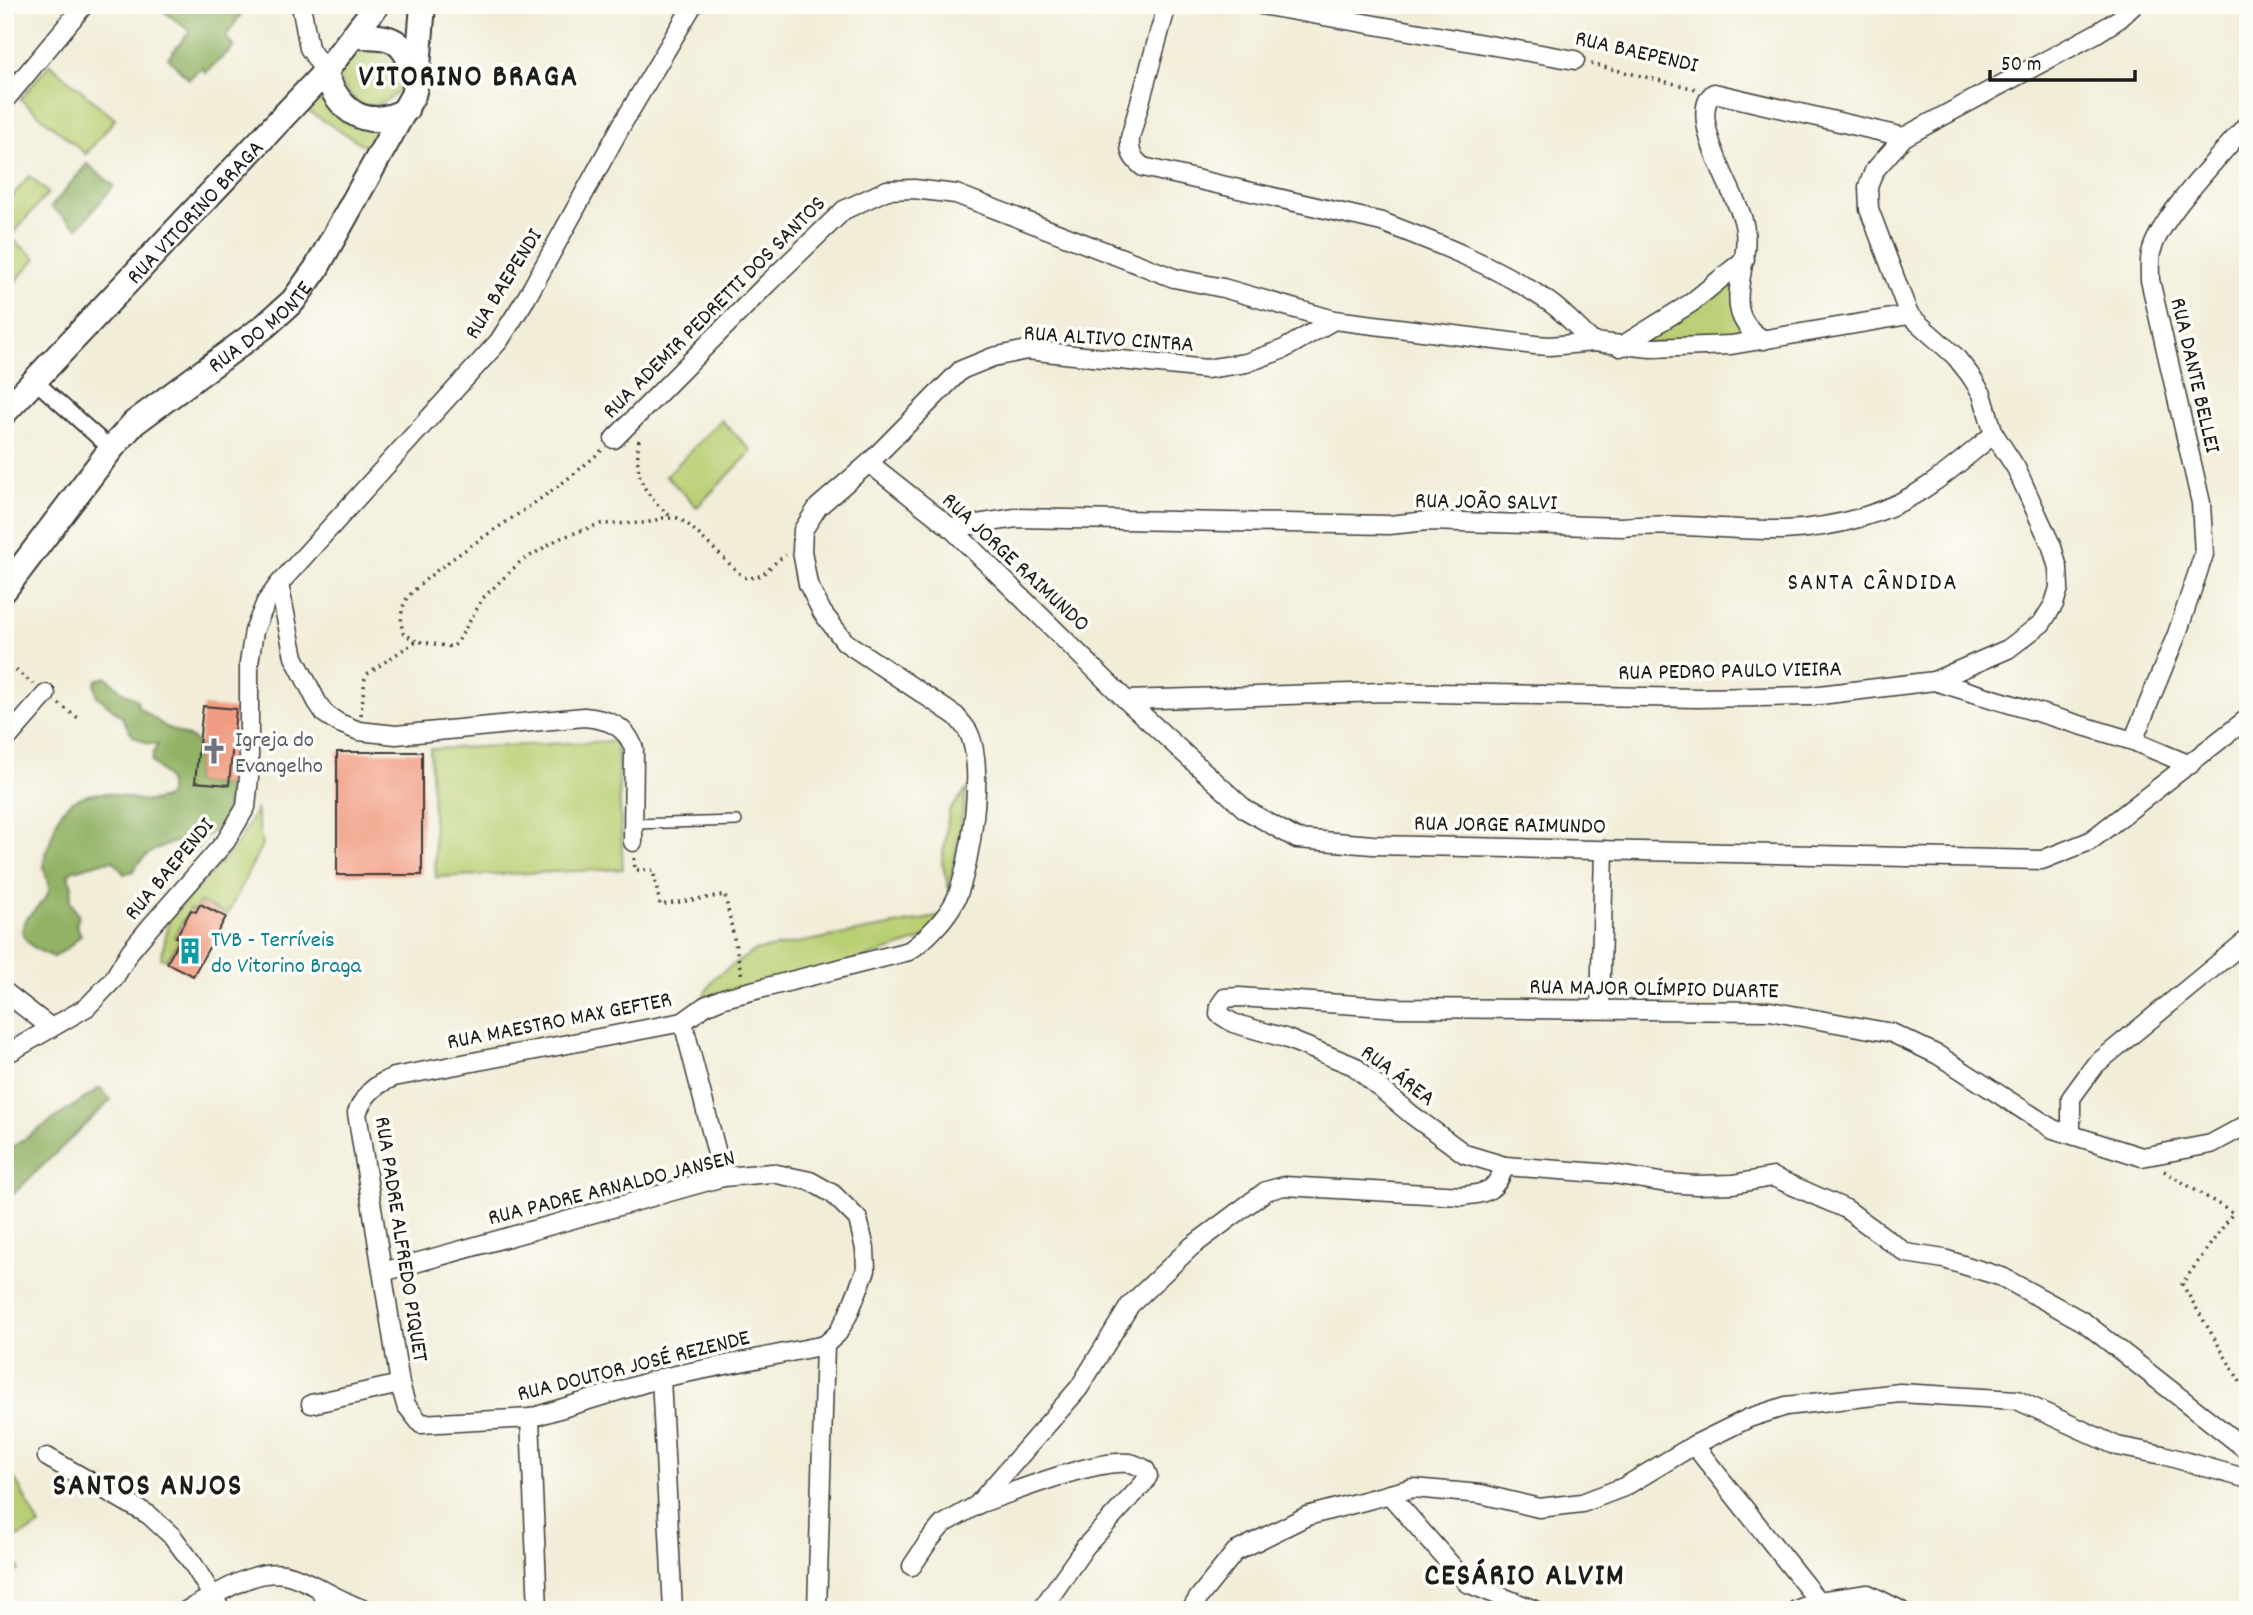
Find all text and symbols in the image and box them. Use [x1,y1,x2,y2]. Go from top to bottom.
street label: RUA BAEPENDI [1571,23,1701,84]
scale bar [1990,38,2136,82]
text: 50 m [2001,51,2041,81]
district label: VITORINO BRAGA [359,58,579,101]
street label: RUA VITORINO BRAGA [120,134,273,293]
street label: RUA ADEMIR PEDRETTI DOS SANTOS [596,189,835,428]
street label: RUA BAEPENDI [458,223,552,347]
street label: RUA DO MONTE [202,275,323,383]
street label: RUA DANTE BELLEI [2160,295,2227,457]
street label: RUA ALTIVO CINTRA [1022,318,1195,363]
street label: RUA JORGE RAIMUNDO [933,486,1096,641]
street label: RUA JOÃO SALVI [1414,486,1557,521]
district label: SANTA CÂNDIDA [1787,567,1959,601]
street label: RUA PEDRO PAULO VIEIRA [1618,654,1842,691]
place label: Igreja do Evangelho [235,725,323,784]
church icon: Igreja do Evangelho [199,736,229,766]
street label: RUA JORGE RAIMUNDO [1414,808,1606,845]
street label: RUA BAEPENDI [118,812,224,929]
place label: TVB - Terríveis do Vitorino Braga [211,925,362,984]
building icon: TVB - Terríveis do Vitorino Braga [175,936,205,966]
street label: RUA MAJOR OLÍMPIO DUARTE [1529,972,1779,1009]
street label: RUA MAESTRO MAX GEFTER [445,984,675,1060]
street label: RUA ÁREA [1353,1038,1441,1116]
street label: RUA PADRE ALFREDO PIQUET [364,1115,435,1365]
street label: RUA PADRE ARNALDO JANSEN [485,1143,739,1236]
street label: RUA DOUTOR JOSÉ REZENDE [514,1322,754,1412]
district label: SANTOS ANJOS [53,1467,243,1510]
district label: CESÁRIO ALVIM [1424,1557,1626,1600]

